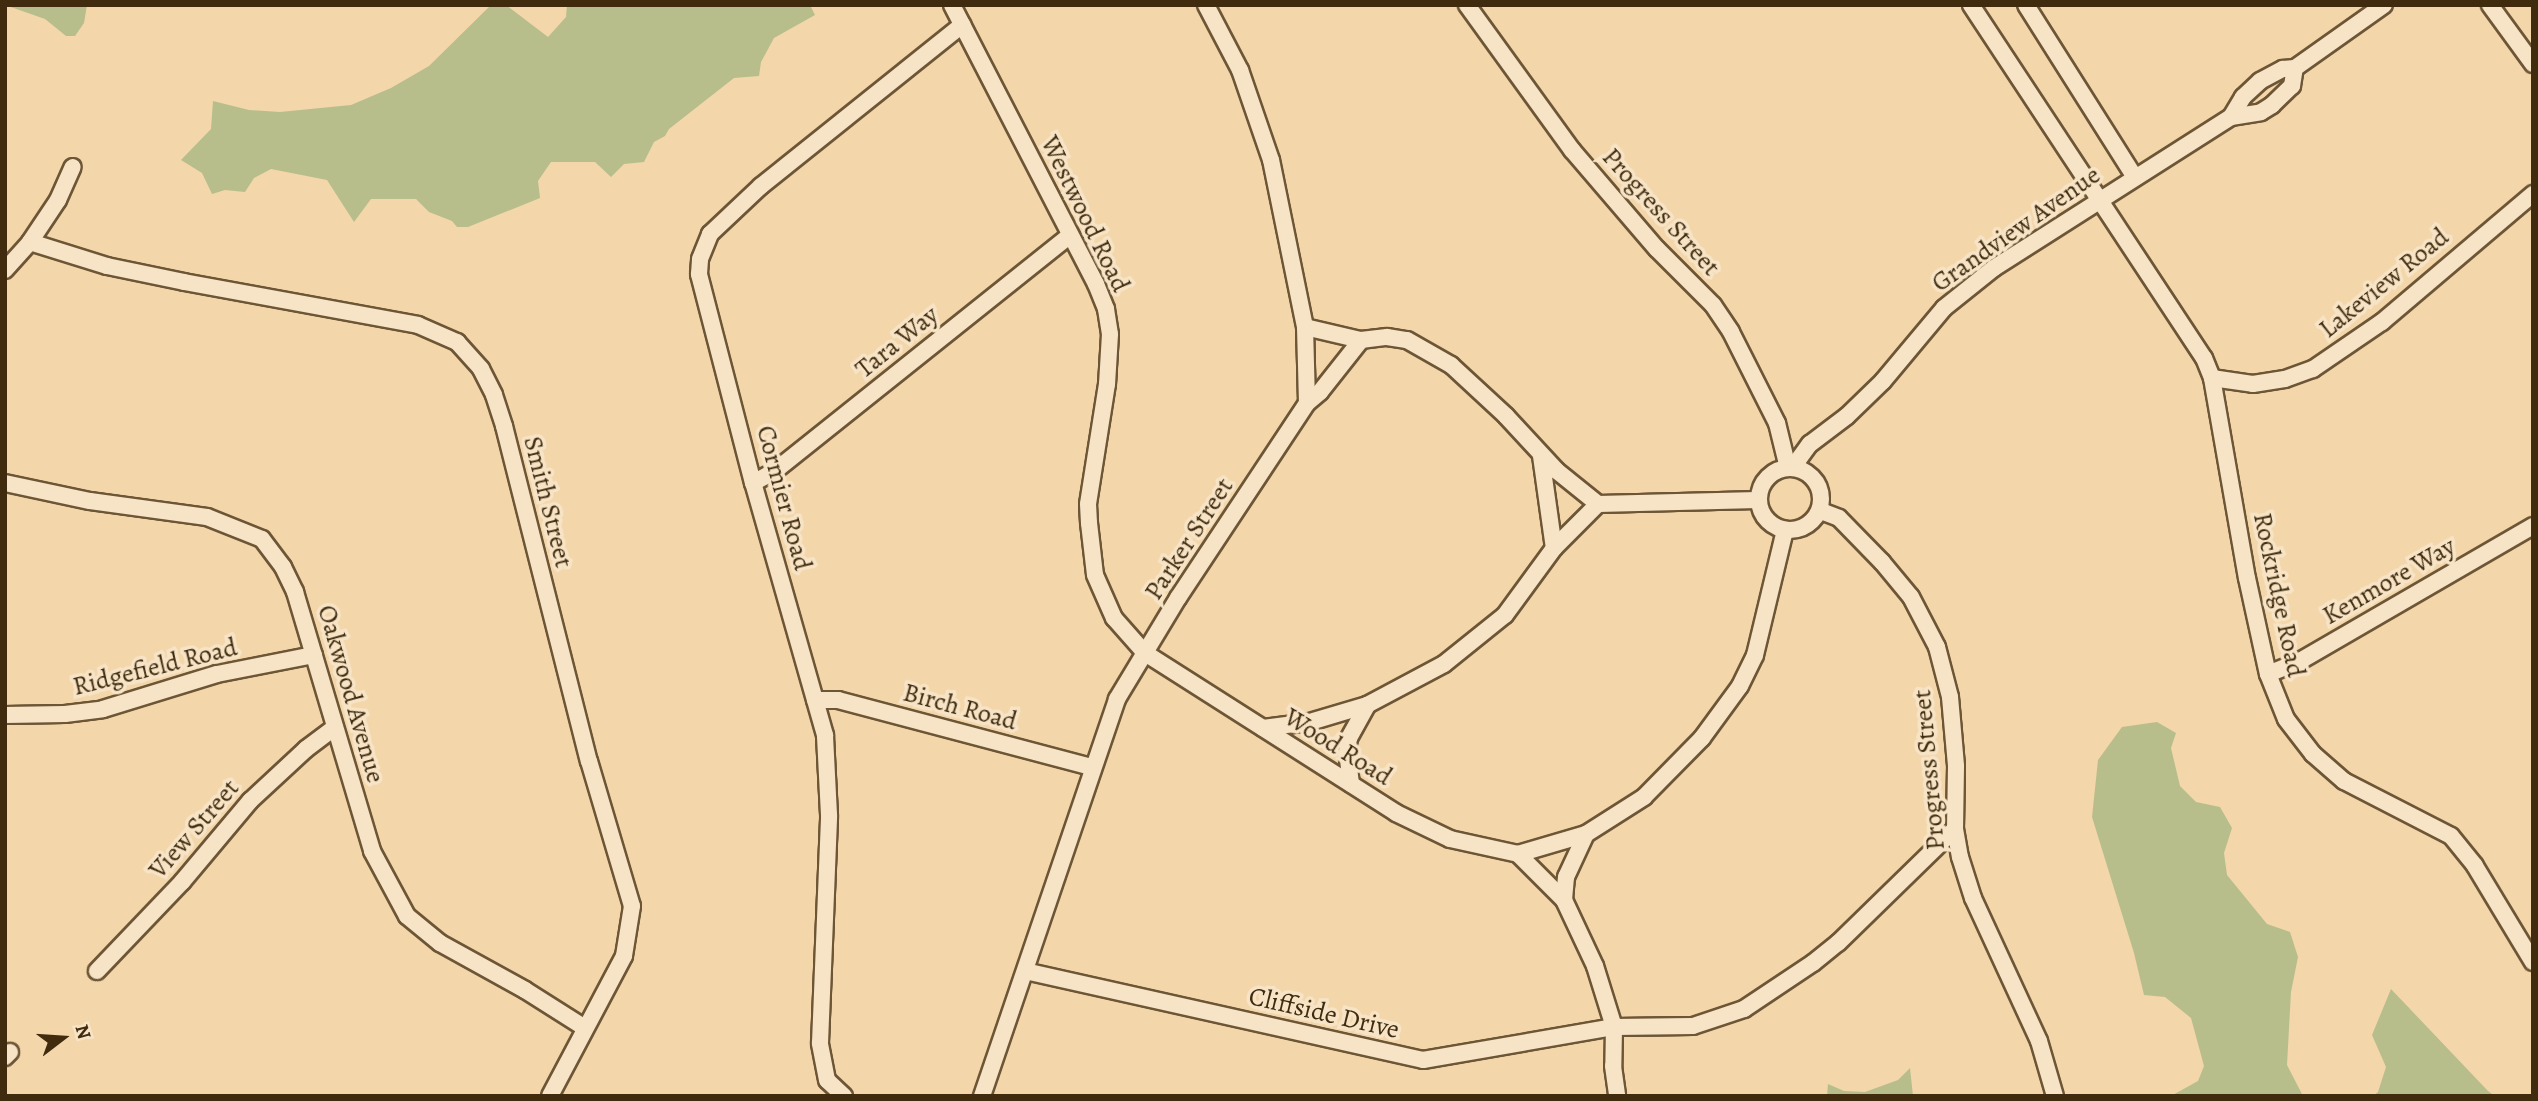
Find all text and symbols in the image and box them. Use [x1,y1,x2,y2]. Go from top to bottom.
street label: Westwood Road [1034,131,1136,297]
street label: Progress Street [1596,142,1726,282]
street label: Grandview Avenue [1926,159,2106,299]
street label: Lakeview Road [2313,221,2455,345]
street label: Tara Way [849,299,945,385]
street label: Cormier Road [750,422,818,574]
street label: Smith Street [517,433,579,571]
street label: Parker Street [1138,472,1240,606]
street label: Rockridge Road [2246,510,2312,680]
street label: Kenmore Way [2317,531,2461,631]
street label: Oakwood Avenue [311,602,391,786]
street label: Ridgefield Road [70,632,240,702]
street label: Birch Road [900,677,1020,737]
street label: Progress Street [1906,688,1952,852]
street label: Wood Road [1278,702,1398,792]
street label: View Street [142,773,246,885]
street label: Cliffside Drive [1246,981,1402,1045]
north arrow [28,1003,98,1073]
text: N [69,1021,98,1042]

